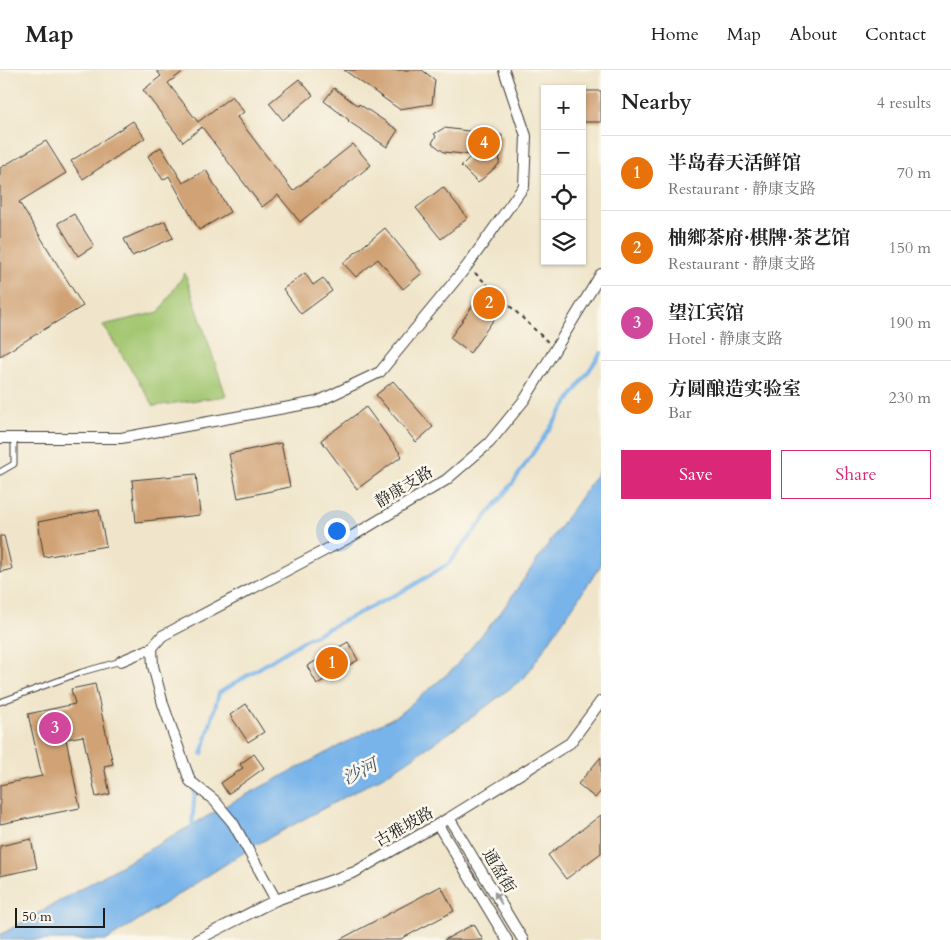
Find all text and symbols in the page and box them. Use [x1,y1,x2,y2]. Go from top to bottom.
text: Map [25,18,74,51]
text: Home [651,22,699,47]
text: Map [727,22,761,47]
text: About [789,22,837,47]
text: Contact [865,22,926,47]
map controls [541,85,586,265]
button: + [541,85,586,130]
text: Nearby [621,88,692,117]
text: 4 results [877,92,931,114]
pin: 4 [468,124,500,162]
button: − [541,130,586,175]
text: 半岛春天活鲜馆 [668,150,801,176]
text: 1 [633,162,641,184]
text: 70 m [897,162,931,184]
button: locate [541,175,586,220]
text: Restaurant · 静康支路 [668,178,816,200]
button: layers [541,220,586,265]
text: 柚鄉茶府·棋牌·茶艺馆 [668,225,850,251]
text: 2 [633,237,641,259]
text: 150 m [889,237,931,259]
text: Restaurant · 静康支路 [668,253,816,275]
pin: 2 [473,284,505,322]
text: 望江宾馆 [668,300,744,326]
text: 3 [633,312,641,334]
text: 190 m [889,312,931,334]
text: Hotel · 静康支路 [668,328,783,350]
text: 方圆酿造实验室 [668,376,801,402]
text: 4 [633,387,641,409]
text: 230 m [889,387,931,409]
text: Bar [668,402,692,424]
button: Save [621,450,771,499]
button: Share [781,450,931,499]
street label: 静康支路 [371,461,437,513]
your location [324,518,350,544]
pin: 1 [316,644,348,682]
pin: 3 [39,709,71,747]
water label: 沙河 [338,752,384,791]
street label: 古雅坡路 [371,802,437,852]
street label: 通盈街 [477,845,521,897]
one-way arrow [493,892,503,905]
scale bar [15,905,105,928]
text: 50 m [22,907,52,926]

